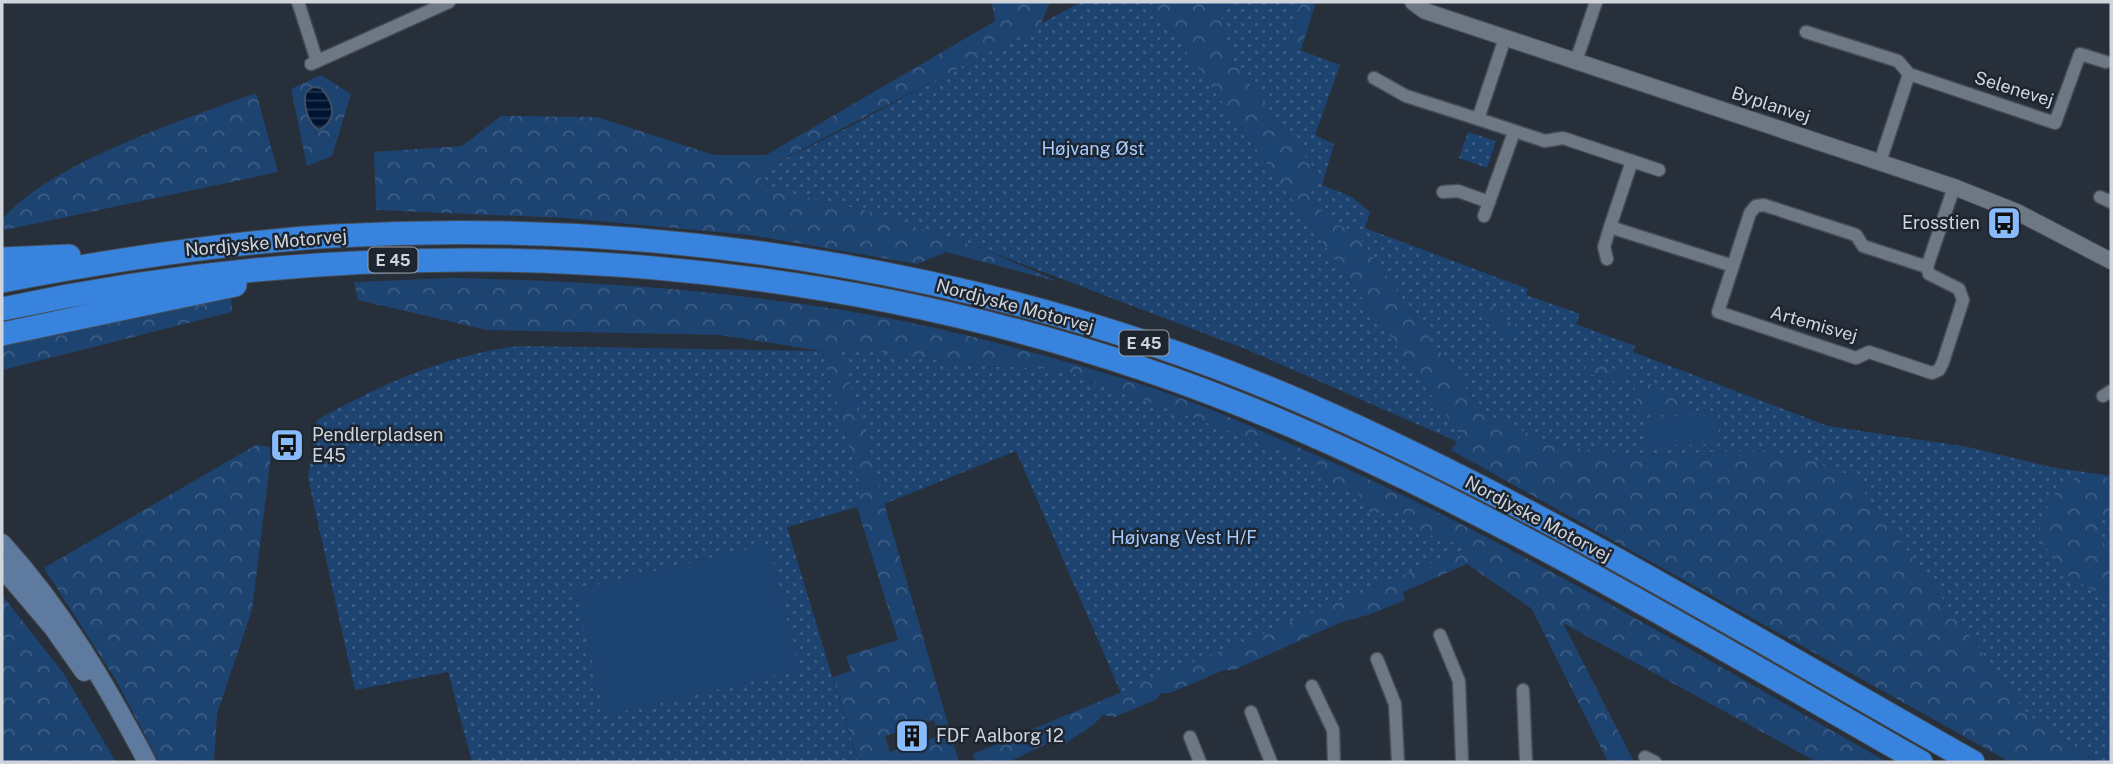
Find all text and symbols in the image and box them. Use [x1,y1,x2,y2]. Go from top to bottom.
street label: Selenevej [1972,67,2056,111]
street label: Byplanvej [1729,82,1813,127]
park label: Højvang Øst [1041,138,1145,159]
bus stop icon: Erosstien [1985,204,2023,242]
place label: Erosstien [1902,212,1980,233]
street label: Nordjyske Motorvej [184,225,348,260]
road number: E 45 [368,248,418,272]
street label: Nordjyske Motorvej [934,274,1096,337]
street label: Artemisvej [1768,301,1860,346]
road number: E 45 [1120,330,1168,356]
place label: Pendlerpladsen E45 [312,424,443,466]
bus stop icon: Pendlerpladsen E45 [268,426,306,464]
street label: Nordjyske Motorvej [1462,471,1615,566]
park label: Højvang Vest H/F [1111,527,1257,548]
building icon: FDF Aalborg 12 [893,717,931,755]
place label: FDF Aalborg 12 [936,725,1064,746]

